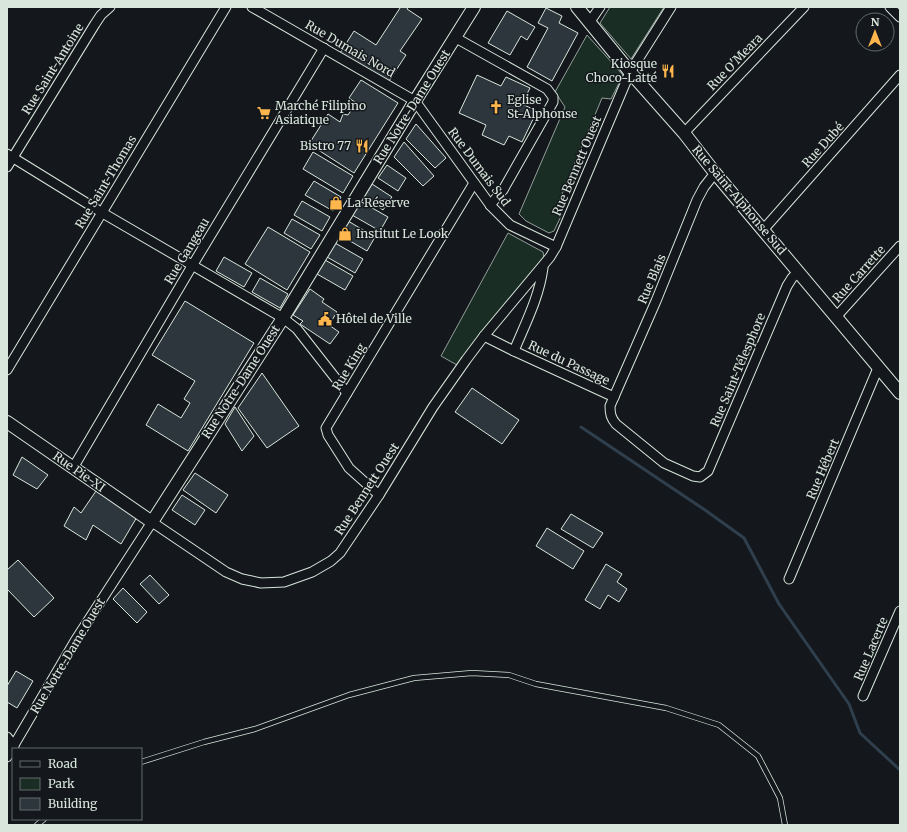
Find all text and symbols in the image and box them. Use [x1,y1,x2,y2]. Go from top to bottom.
north arrow [855,12,895,52]
text: N [871,15,880,29]
street label: Rue Dumais Nord [303,17,398,80]
street label: Rue Saint-Antoine [18,20,87,117]
street label: Rue O'Meara [704,30,766,93]
street label: Rue Notre-Dame Ouest [370,46,453,167]
place label: Kiosque Choco-Latté [586,56,657,85]
restaurant icon: Kiosque Choco-Latté [660,63,676,79]
place label: Eglise St-Alphonse [507,92,577,121]
place label: Marché Filipino Asiatique [274,98,366,127]
church icon: Eglise St-Alphonse [488,99,504,115]
supermarket icon: Marché Filipino Asiatique [256,105,272,121]
street label: Rue Bennett Ouest [549,113,604,218]
street label: Rue Dubé [799,119,847,170]
street label: Rue Dumais Sud [445,125,514,209]
street label: Rue Saint-Thomas [72,132,139,231]
place label: Bistro 77 [300,138,351,153]
restaurant icon: Bistro 77 [354,138,370,154]
street label: Rue Saint-Alphonse Sud [689,142,790,257]
shop icon: La Réserve [328,195,344,211]
place label: La Réserve [347,195,410,210]
street label: Rue Gangeau [161,214,213,287]
shop icon: Institut Le Look [337,226,353,242]
place label: Institut Le Look [356,226,449,241]
street label: Rue Carrette [829,242,888,305]
street label: Rue Blais [634,252,669,306]
public building icon: Hôtel de Ville [317,311,333,327]
place label: Hôtel de Ville [336,311,412,326]
street label: Rue Saint-Télesphore [707,311,768,429]
street label: Rue Notre-Dame Ouest [198,322,283,441]
street label: Rue du Passage [526,337,612,388]
street label: Rue King [329,340,369,393]
street label: Rue Hébert [803,436,842,501]
street label: Rue Bennett Ouest [331,439,402,538]
street label: Rue Pie-XI [50,448,108,495]
street label: Rue Notre-Dame Ouest [27,595,108,716]
street label: Rue Lacerte [850,615,891,683]
legend [12,748,142,820]
text: Road [48,756,77,771]
text: Park [48,776,75,791]
text: Building [48,796,98,811]

